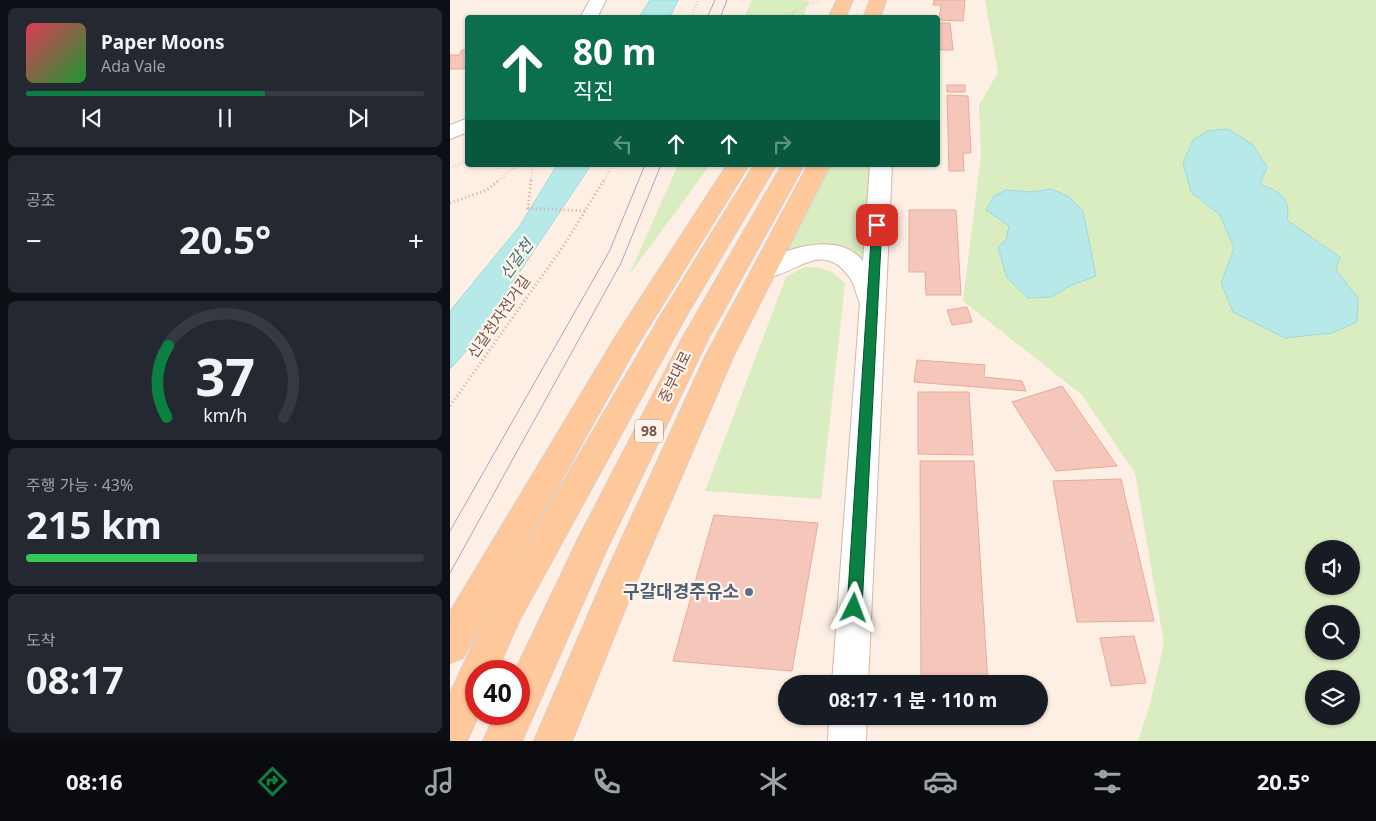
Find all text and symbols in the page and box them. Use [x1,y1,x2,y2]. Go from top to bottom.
text: 80 m [573,28,656,75]
text: Paper Moons [101,29,225,55]
icon: ahead [490,35,555,100]
text: Ada Vale [101,55,166,77]
text: 직진 [573,75,613,105]
icon: previous [78,104,106,132]
icon: pause [211,104,239,132]
icon: next [344,104,372,132]
icon: left [609,130,637,158]
icon: ahead [662,130,690,158]
icon: ahead [715,130,743,158]
icon: right [768,130,796,158]
text: 공조 [26,189,55,211]
pin [856,204,898,246]
icon: arrive [863,211,891,239]
text: 20.5° [179,213,271,265]
text: − [26,221,42,259]
text: + [408,221,424,259]
water label: 신갈천 [494,233,539,283]
street label: 신갈천자전거길 [462,271,534,362]
text: 37 [195,340,255,411]
street label: 중부대로 [653,347,695,406]
text: km/h [203,403,247,427]
road number: 98 [635,420,663,442]
text: 주행 가능 · 43% [26,474,133,496]
text: 215 km [26,498,162,550]
map controls [1305,540,1360,725]
button: sound [1305,540,1360,595]
place label: 구갈대경주유소 [623,579,739,603]
position arrow [827,581,879,633]
marker: 구갈대경주유소 [743,586,755,598]
button: search [1305,605,1360,660]
text: 도착 [26,629,55,651]
text: 08:17 [26,653,124,705]
speed limit sign: 40 [465,660,530,725]
button: layers [1305,670,1360,725]
text: 08:17 · 1 분 · 110 m [829,687,997,713]
icon: directions [255,764,290,799]
icon: music [422,764,457,799]
icon: phone [589,764,624,799]
icon: climate [756,764,791,799]
icon: car [923,764,958,799]
icon: filters [1090,764,1125,799]
text: 08:16 [66,766,123,796]
text: 20.5° [1257,766,1310,796]

